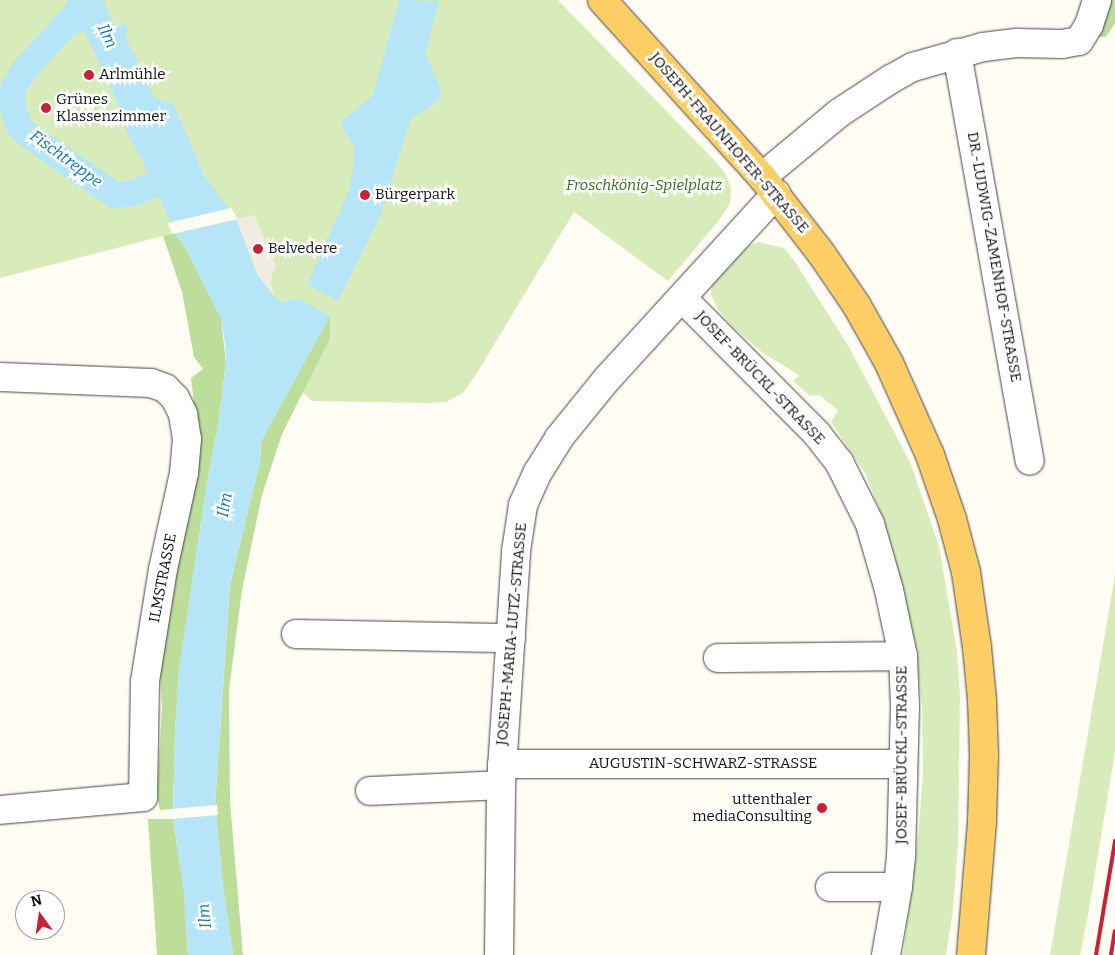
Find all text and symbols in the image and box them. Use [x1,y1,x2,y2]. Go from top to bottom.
water label: Ilm [93,21,121,51]
street label: JOSEPH-FRAUNHOFER-STRASSE [646,49,812,237]
place label: Arlmühle [99,66,165,84]
marker: Arlmühle [83,69,95,81]
place label: Grünes Klassenzimmer [56,90,166,125]
marker: Grünes Klassenzimmer [40,102,52,114]
water label: Fischtreppe [26,126,106,192]
street label: DR.-LUDWIG-ZAMENHOF-STRASSE [963,130,1025,384]
park label: Froschkönig-Spielplatz [566,177,722,195]
place label: Bürgerpark [375,186,455,204]
marker: Bürgerpark [359,189,371,201]
place label: Belvedere [268,240,337,258]
marker: Belvedere [252,243,264,255]
street label: JOSEF-BRÜCKL-STRASSE [692,308,828,448]
water label: Ilm [213,491,237,519]
street label: JOSEPH-MARIA-LUTZ-STRASSE [493,522,531,746]
street label: ILMSTRASSE [146,532,180,624]
street label: JOSEF-BRÜCKL-STRASSE [893,666,911,844]
street label: AUGUSTIN-SCHWARZ-STRASSE [589,755,817,773]
place label: uttenthaler mediaConsulting [692,790,812,825]
marker: uttenthaler mediaConsulting [816,802,828,814]
north arrow [15,890,65,940]
text: N [29,891,44,910]
water label: Ilm [194,903,216,929]

